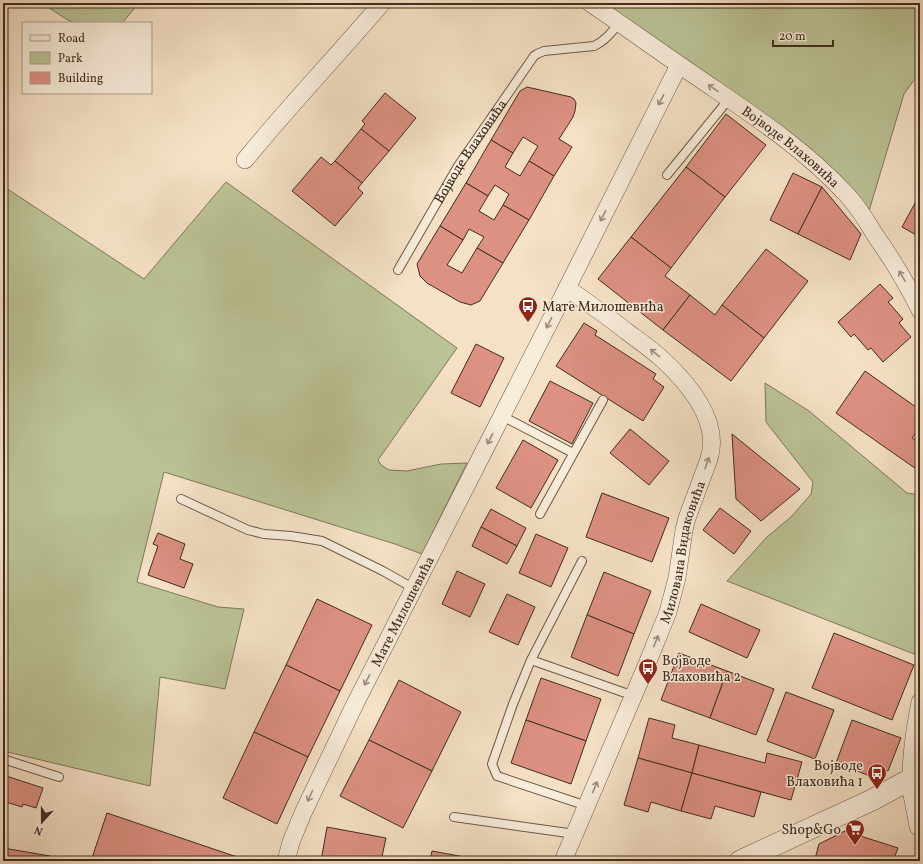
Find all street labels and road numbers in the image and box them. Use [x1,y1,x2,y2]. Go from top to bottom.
street label: Војводе Влаховића [430,96,512,207]
street label: Војводе Влаховића [737,102,843,193]
street label: Милована Видаковића [656,478,711,627]
street label: Мате Милошевића [368,553,440,670]

